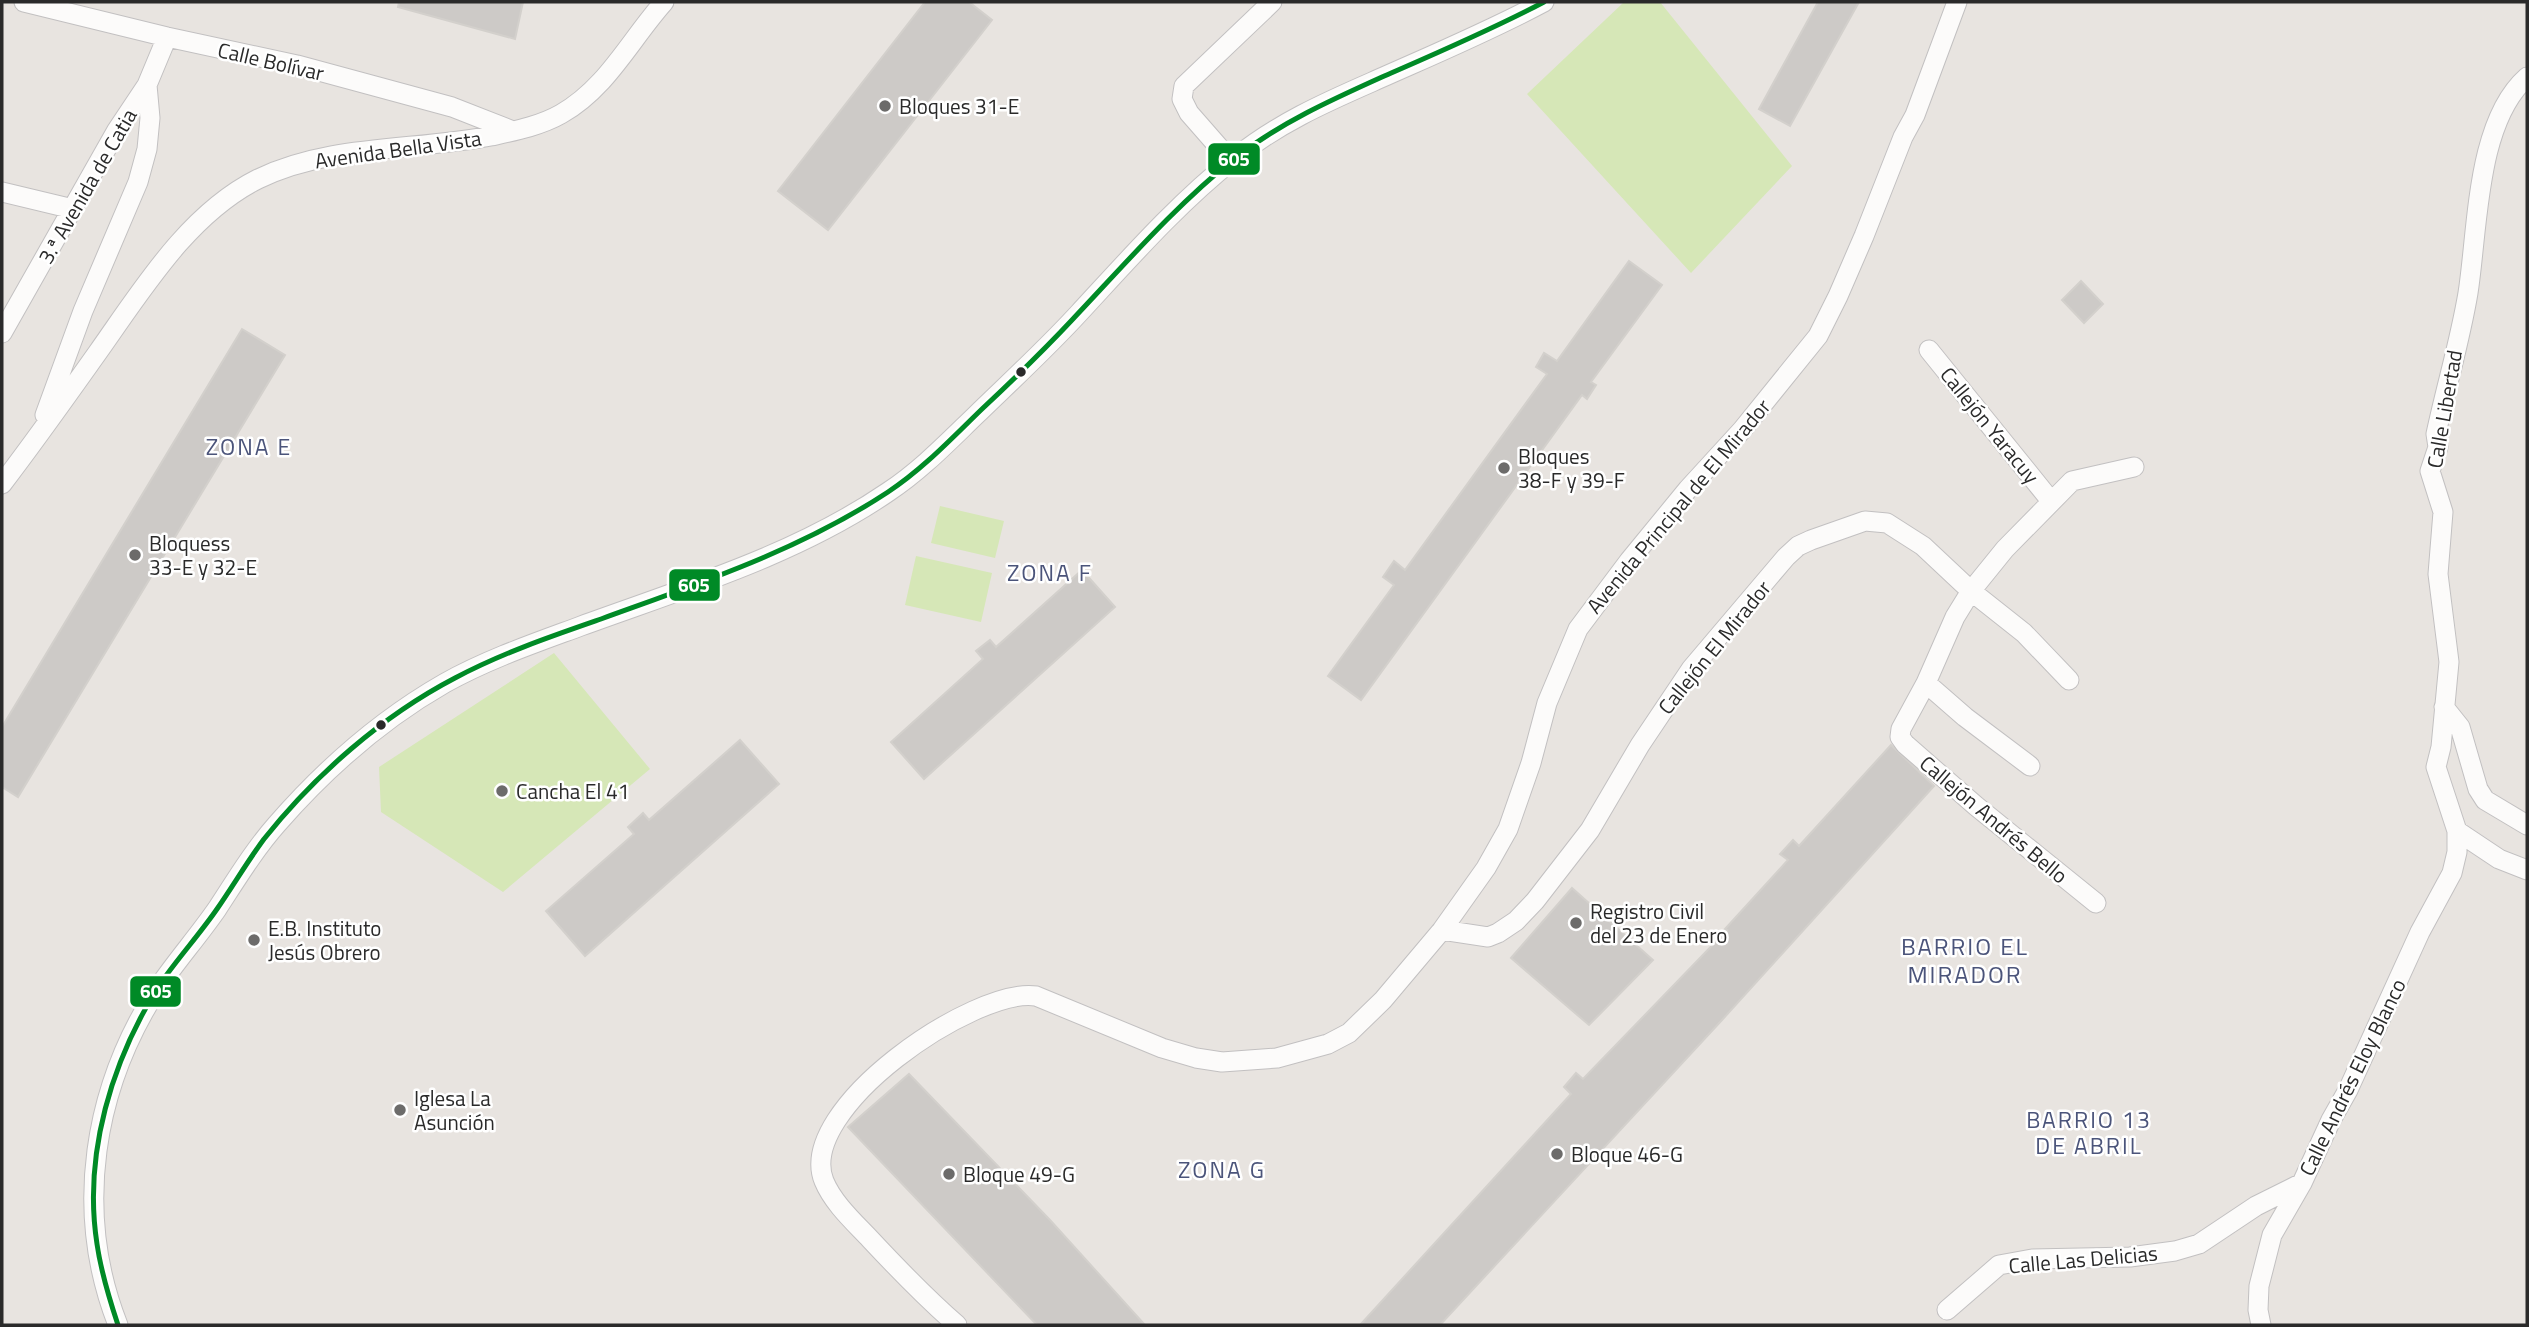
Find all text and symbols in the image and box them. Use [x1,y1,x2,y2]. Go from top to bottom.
street label: Calle Bolívar [215,33,327,89]
place label: Bloques 31-E [899,90,1019,122]
marker: Bloques 31-E [877,98,893,114]
street label: 3.ª Avenida de Catia [29,102,145,270]
street label: Avenida Bella Vista [313,121,484,177]
line badge: 605 [1207,142,1261,176]
text: 605 [1218,144,1250,173]
street label: Calle Libertad [2418,347,2470,471]
street label: Callejón Yaracuy [1933,360,2047,490]
unlabelled marker [1014,365,1028,379]
street label: Avenida Principal de El Mirador [1578,391,1778,621]
district label: ZONA E [206,429,292,464]
place label: Bloques 38-F y 39-F [1518,440,1625,496]
marker: Bloques 38-F y 39-F [1496,460,1512,476]
place label: Bloquess 33-E y 32-E [149,527,257,583]
marker: Bloquess 33-E y 32-E [127,547,143,563]
district label: ZONA F [1007,555,1093,590]
line badge: 605 [668,568,721,602]
text: 605 [678,570,710,599]
street label: Callejón El Mirador [1650,573,1778,721]
unlabelled marker [374,718,388,732]
street label: Callejón Andrés Bello [1913,747,2075,891]
place label: Cancha El 41 [516,775,629,807]
marker: Cancha El 41 [494,783,510,799]
place label: Registro Civil del 23 de Enero [1590,895,1727,951]
place label: E.B. Instituto Jesús Obrero [268,912,381,968]
marker: Registro Civil del 23 de Enero [1568,915,1584,931]
district label: BARRIO EL MIRADOR [1901,928,2029,992]
marker: E.B. Instituto Jesús Obrero [246,932,262,948]
street label: Calle Andrés Eloy Blanco [2290,973,2414,1181]
line badge: 605 [129,975,182,1008]
text: 605 [140,976,172,1005]
place label: Iglesa La Asunción [414,1082,495,1138]
marker: Iglesa La Asunción [392,1102,408,1118]
district label: BARRIO 13 DE ABRIL [2026,1102,2152,1163]
place label: Bloque 46-G [1571,1138,1683,1170]
marker: Bloque 46-G [1549,1146,1565,1162]
district label: ZONA G [1178,1152,1266,1187]
place label: Bloque 49-G [963,1158,1075,1190]
marker: Bloque 49-G [941,1166,957,1182]
street label: Calle Las Delicias [2007,1237,2159,1281]

